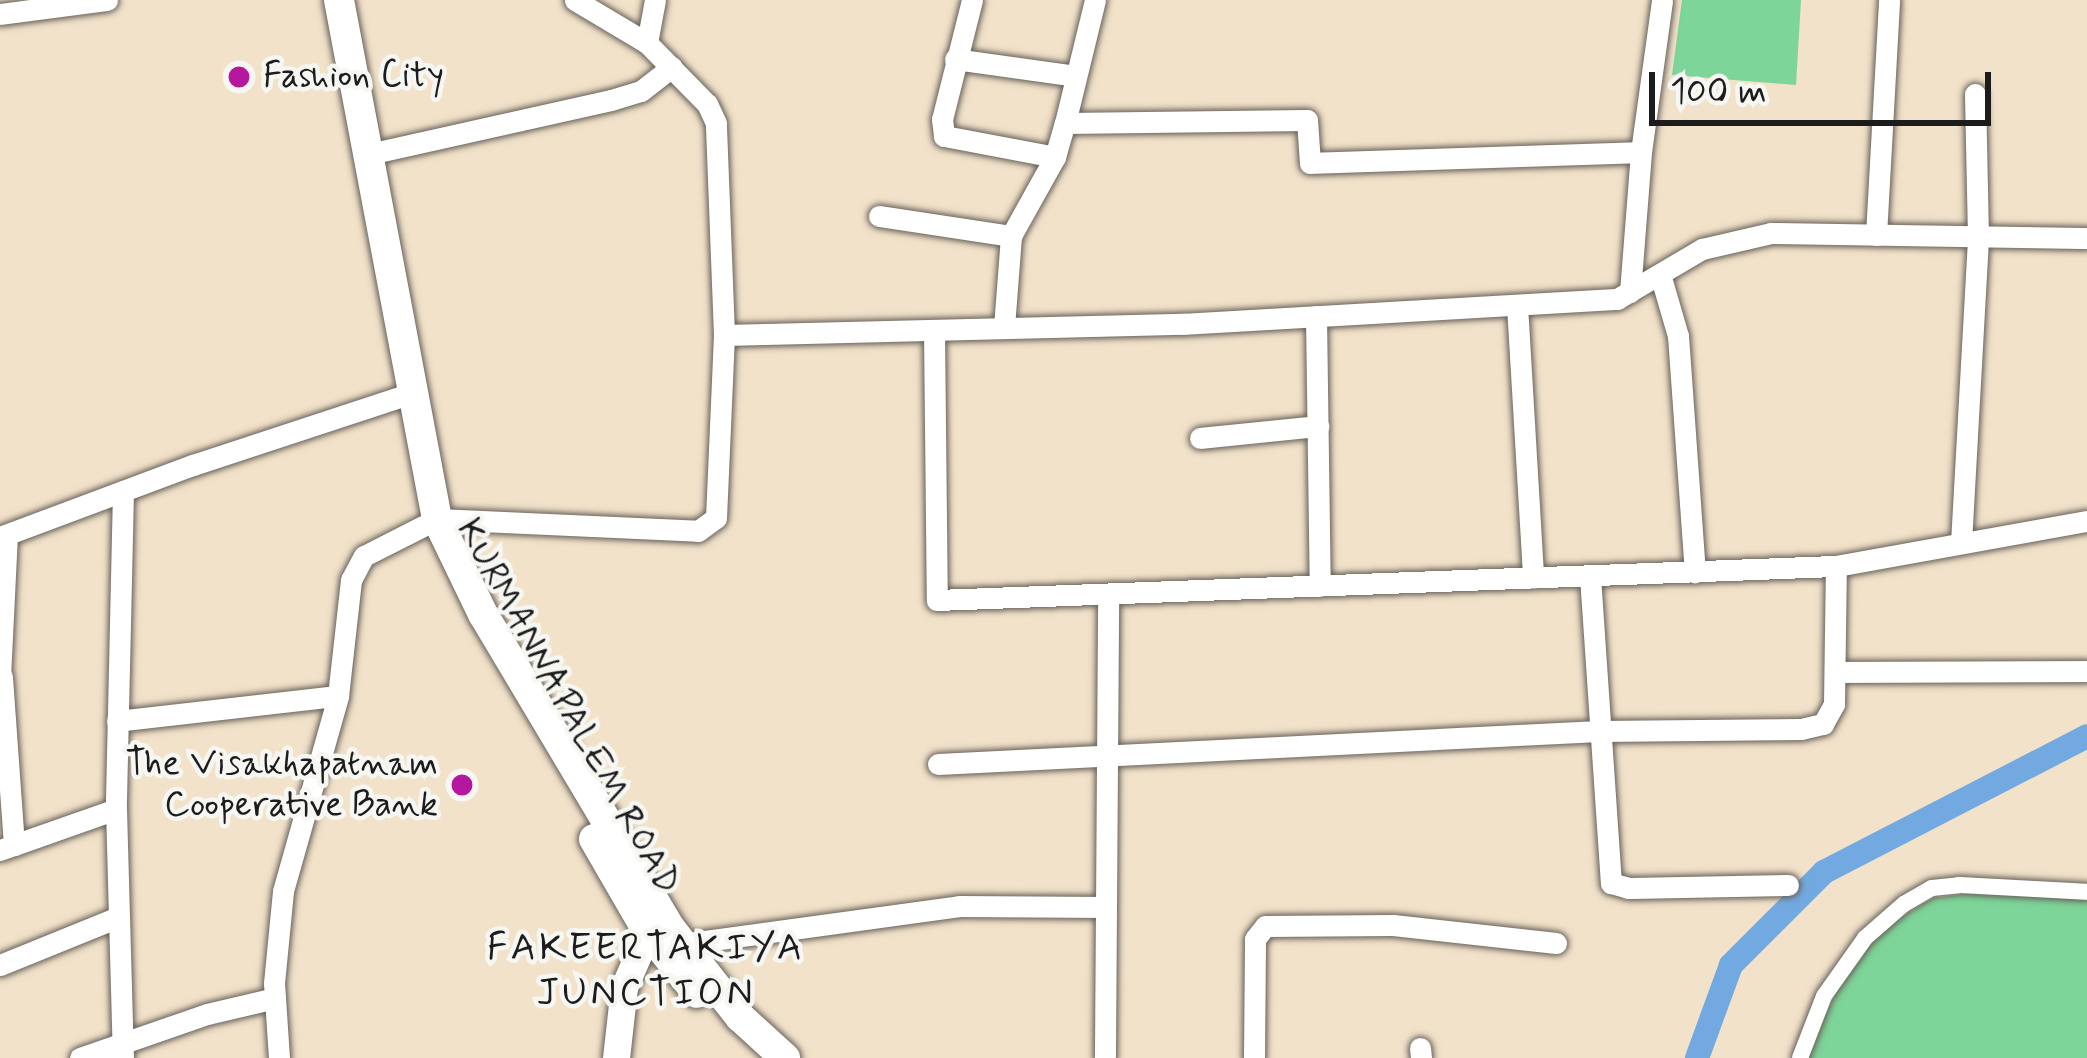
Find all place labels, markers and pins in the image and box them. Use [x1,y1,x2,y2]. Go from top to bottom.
place label: Fashion City [263,55,444,99]
marker: Fashion City [226,64,252,90]
place label: The Visakhapatnam Cooperative Bank [131,742,438,827]
marker: The Visakhapatnam Cooperative Bank [449,772,475,798]

